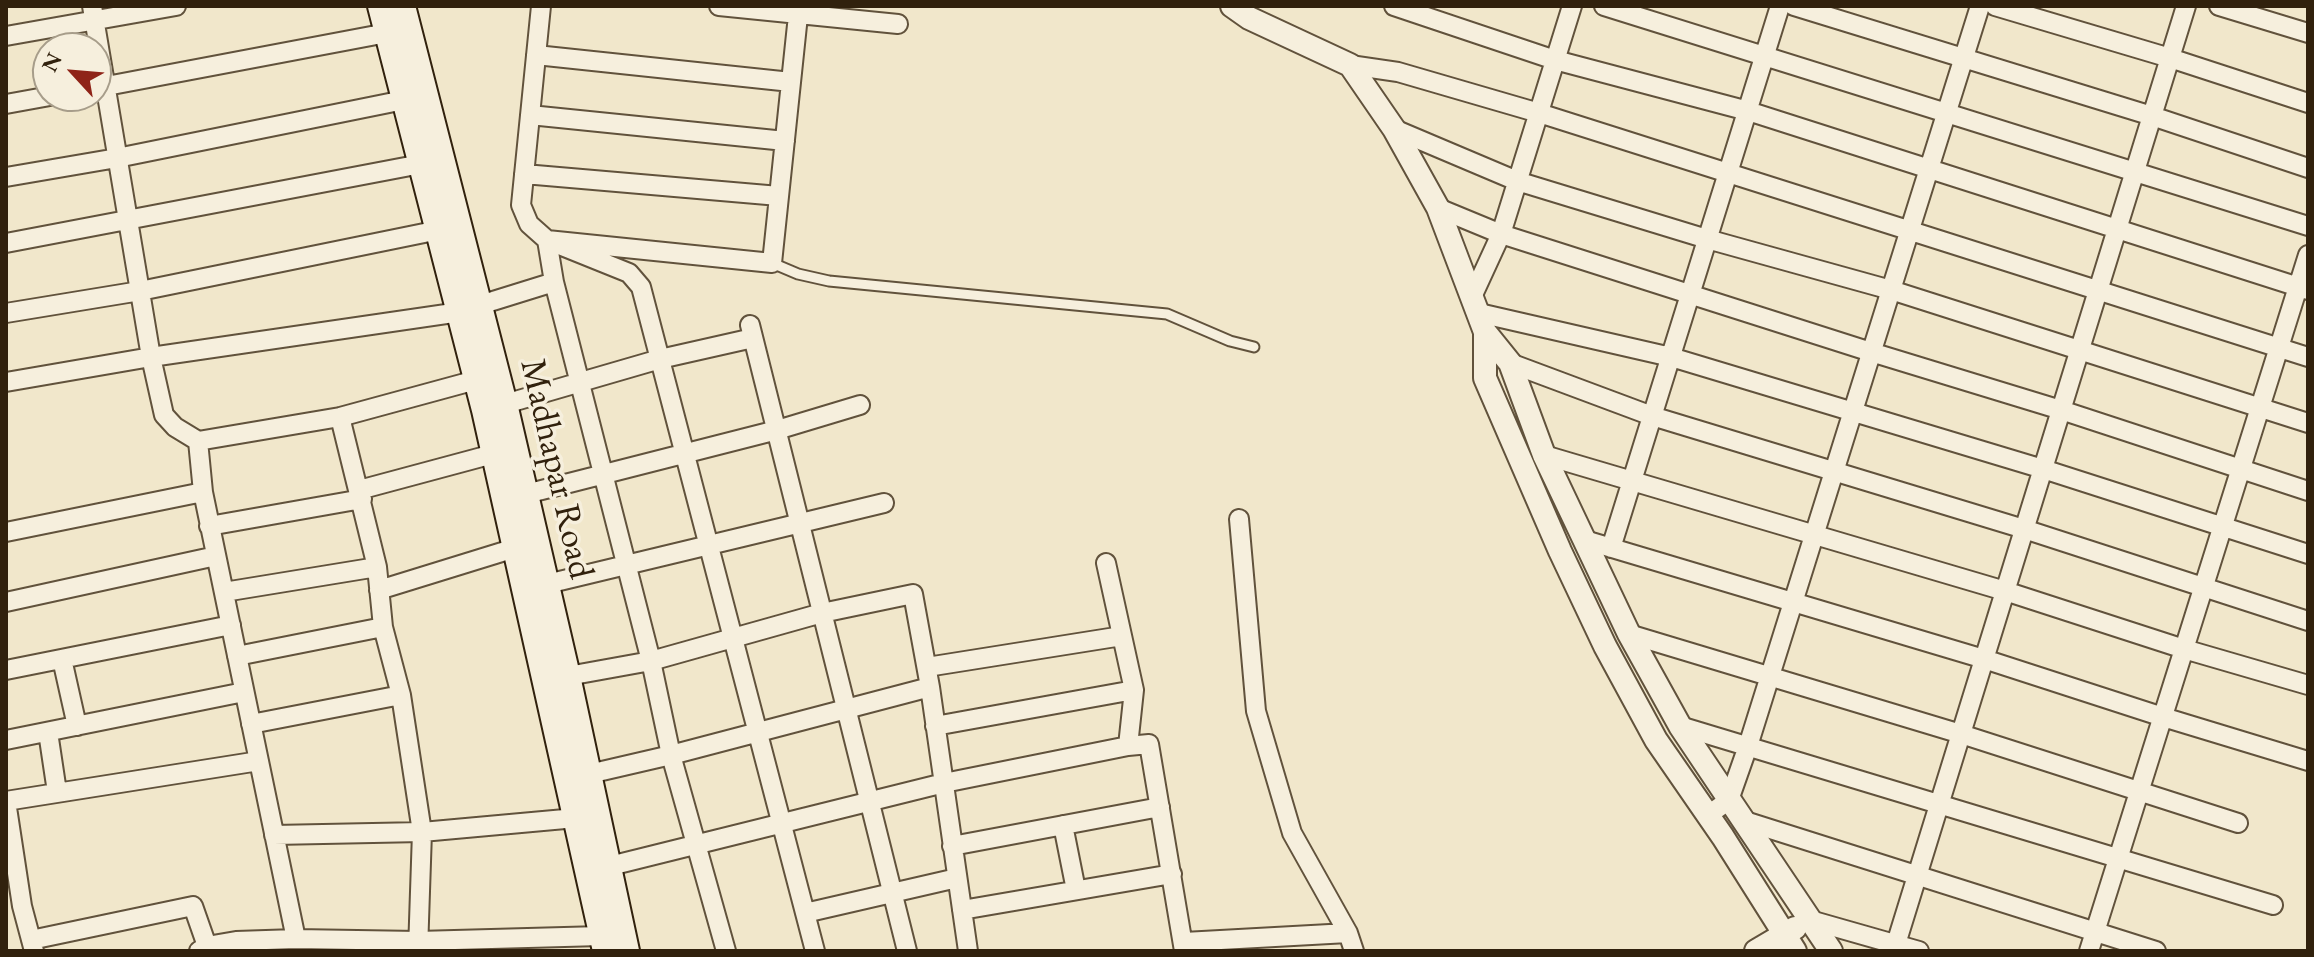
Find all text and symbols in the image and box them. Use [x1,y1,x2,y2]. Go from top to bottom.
north arrow [32,32,112,112]
text: N [35,48,69,76]
street label: Madhapar Road [510,355,602,583]

